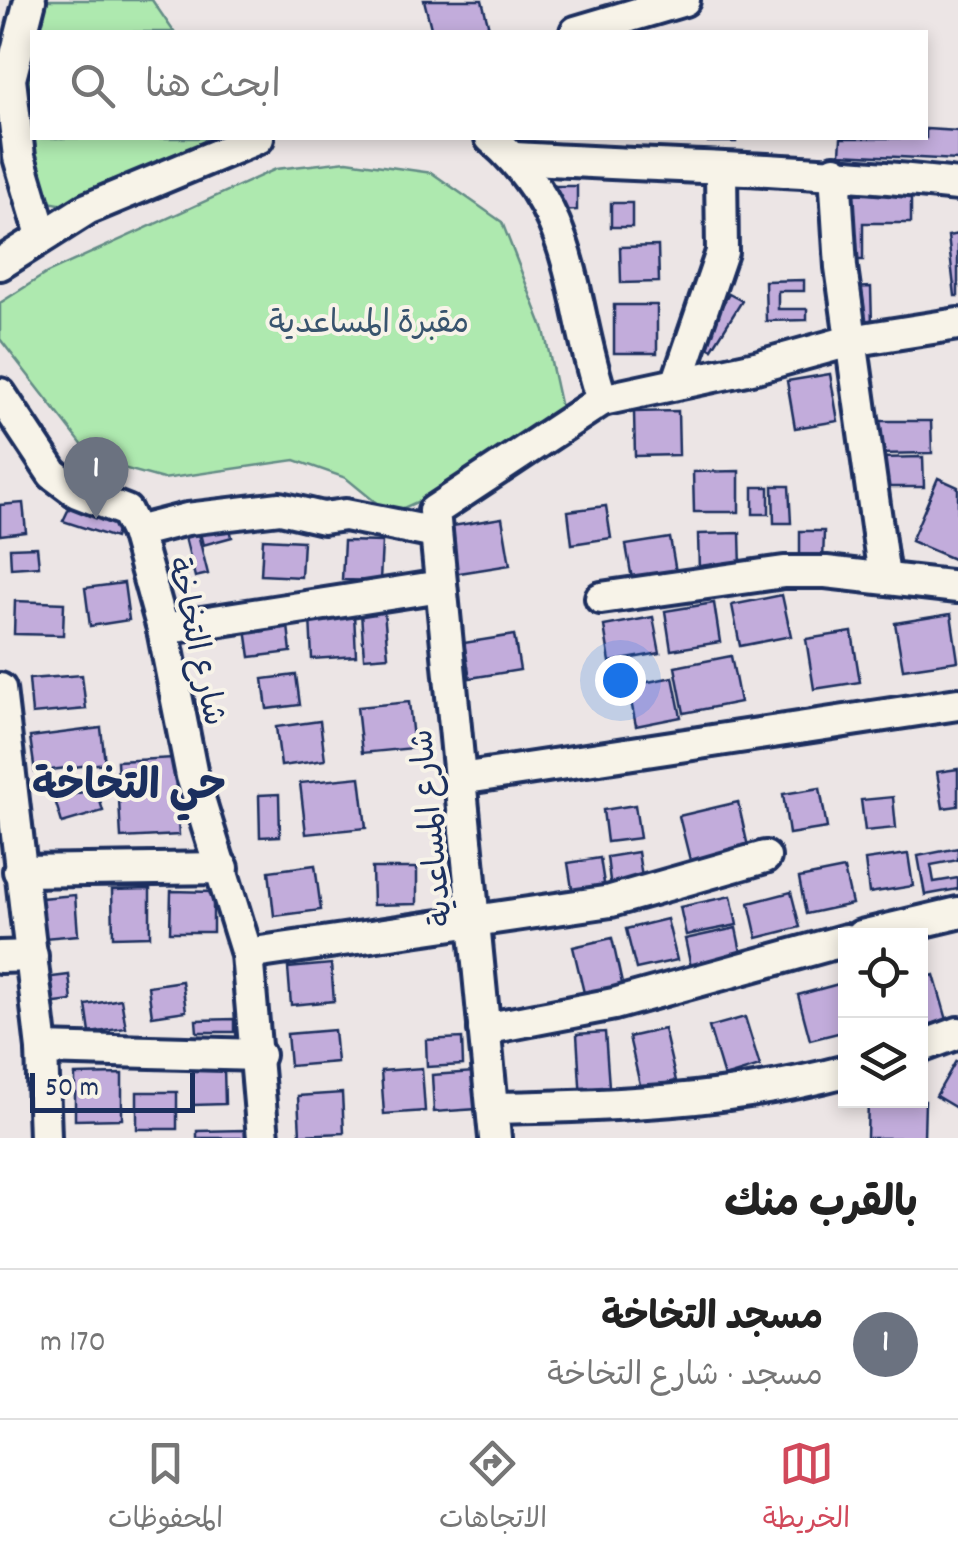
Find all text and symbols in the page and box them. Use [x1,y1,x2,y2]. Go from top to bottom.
search box [30,30,928,140]
icon: search [65,58,120,113]
text: ابحث هنا [145,61,281,116]
park label: مقبرة المساعدية [269,303,469,349]
pin: 1 [64,436,128,519]
street label: شارع التخاخة [151,553,235,731]
your location [595,655,646,706]
street label: شارع المساعدية [402,727,468,928]
district label: حي التخاخة [32,760,226,821]
map controls [838,928,928,1108]
button: locate [838,928,928,1018]
button: layers [838,1018,928,1108]
scale bar [30,1068,195,1112]
text: 50 m [45,1070,99,1110]
text: بالقرب منك [724,1177,918,1237]
text: مسجد التخاخة [601,1293,823,1348]
text: 170 m [40,1321,106,1367]
text: 1 [882,1321,889,1367]
text: مسجد · شارع التخاخة [547,1355,823,1401]
tab: المحفوظات [108,1436,223,1542]
tab: الاتجاهات [439,1436,547,1542]
tab: الخريطة [763,1436,850,1542]

